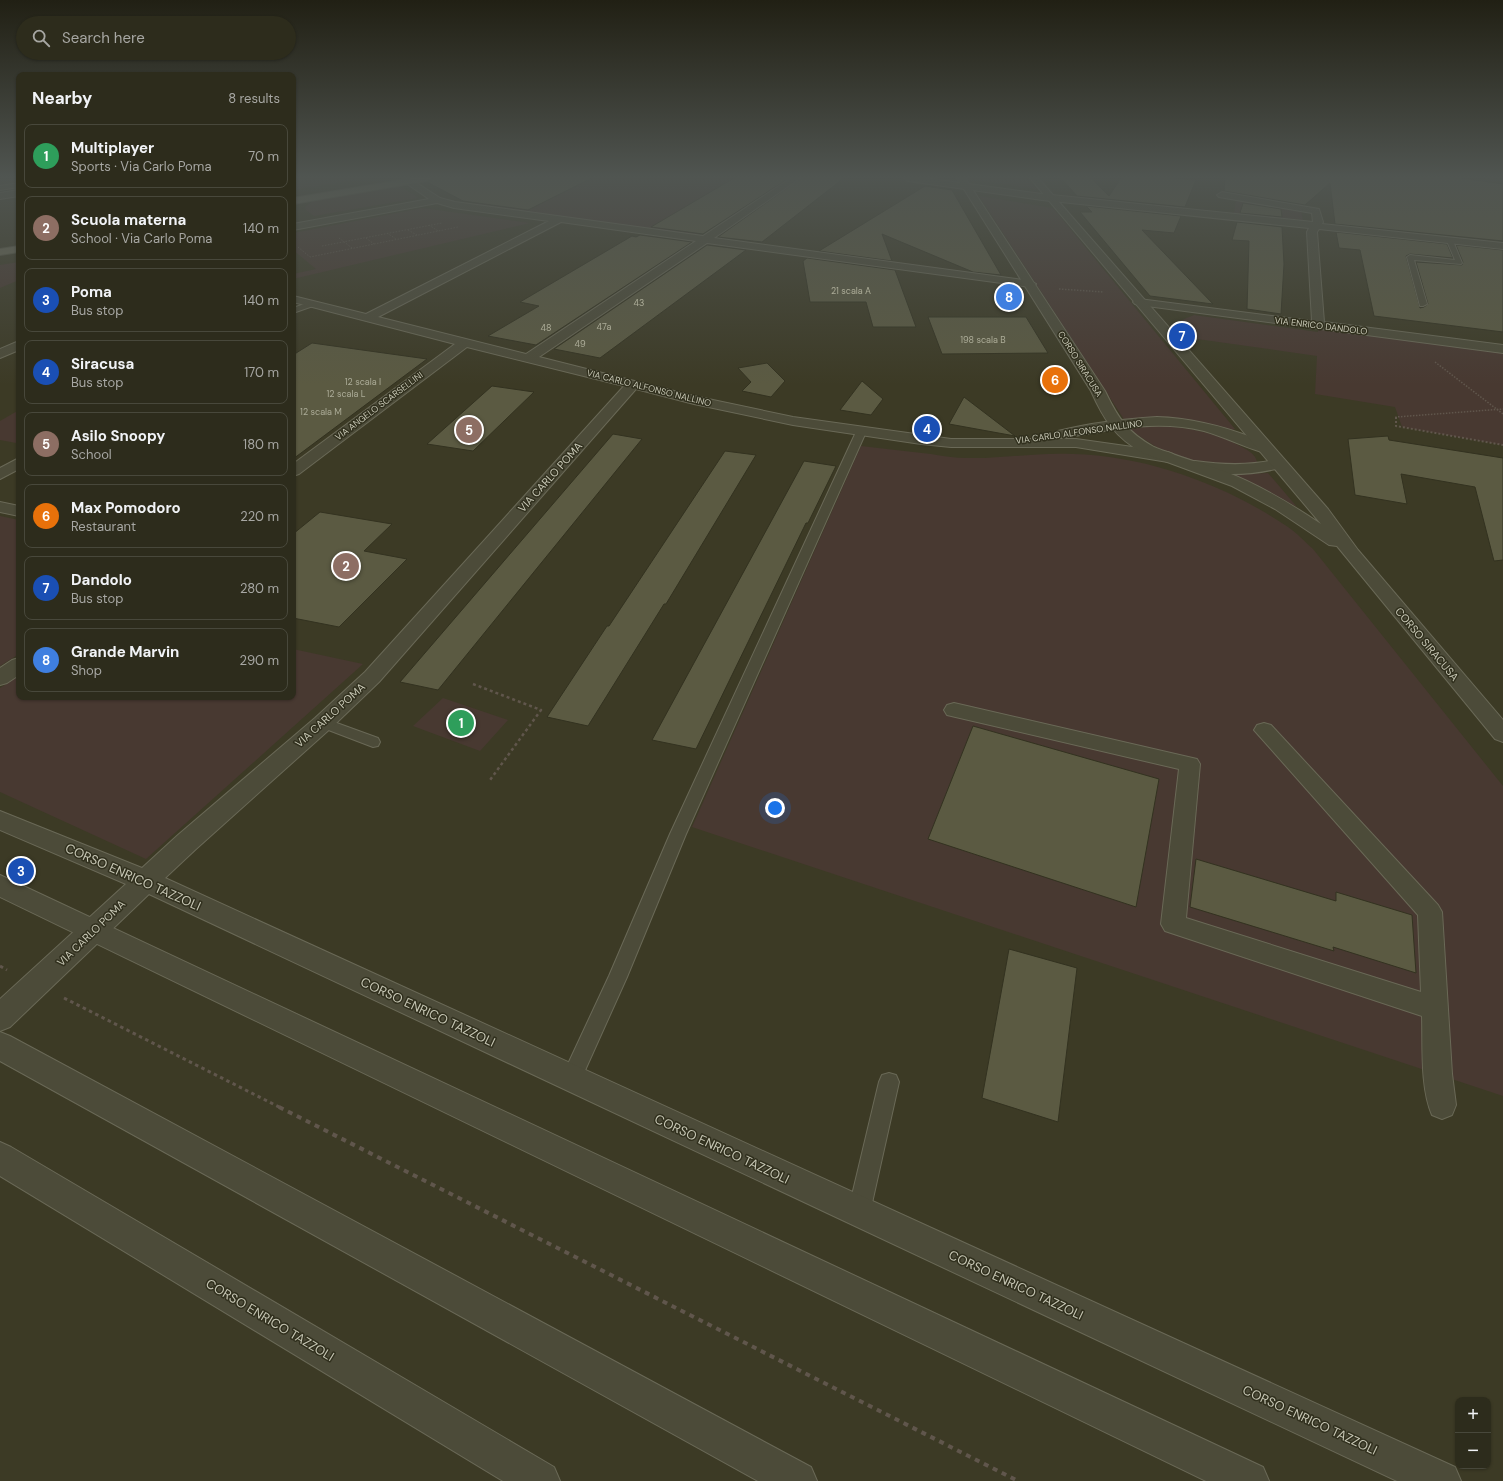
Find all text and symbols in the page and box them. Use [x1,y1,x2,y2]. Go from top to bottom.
search box [16,16,296,60]
icon: search [30,27,52,49]
text: Search here [62,28,145,48]
text: Nearby [32,87,92,109]
text: 8 results [228,90,280,107]
text: Multiplayer [71,138,154,158]
text: 1 [44,148,48,165]
text: 70 m [248,148,279,165]
text: Sports · Via Carlo Poma [71,158,211,175]
text: Scuola materna [71,210,186,230]
text: 2 [42,220,50,237]
text: 140 m [243,220,279,237]
text: School · Via Carlo Poma [71,230,212,247]
text: Poma [71,282,112,302]
pin: 8 [996,282,1022,312]
house number: 21 scala A [831,285,871,297]
text: 3 [42,292,50,309]
text: 140 m [243,292,279,309]
house number: 43 [634,297,644,309]
text: Bus stop [71,302,123,319]
street label: VIA ENRICO DANDOLO [1274,314,1368,338]
house number: 47a [597,321,612,333]
pin: 7 [1169,321,1195,351]
house number: 48 [541,322,551,334]
street label: CORSO SIRACUSA [1055,329,1105,399]
house number: 198 scala B [960,334,1006,346]
house number: 49 [574,338,586,350]
text: Siracusa [71,354,134,374]
text: 4 [42,364,50,381]
text: 170 m [244,364,279,381]
pin: 6 [1042,365,1068,395]
street label: VIA CARLO ALFONSO NALLINO [585,367,713,409]
street label: VIA ANGELO SCARSELLINI [333,369,425,443]
text: Bus stop [71,374,123,391]
house number: 12 scala I [345,376,381,388]
house number: 12 scala L [327,388,366,400]
house number: 12 scala M [300,406,342,418]
pin: 4 [914,414,940,444]
pin: 5 [456,415,482,445]
street label: VIA CARLO ALFONSO NALLINO [1015,417,1143,447]
text: Asilo Snoopy [71,426,165,446]
text: 5 [42,436,50,453]
text: 180 m [243,436,279,453]
street label: VIA CARLO POMA [515,439,585,515]
text: School [71,446,112,463]
text: Max Pomodoro [71,498,181,518]
text: 6 [42,508,50,525]
text: 220 m [240,508,279,525]
text: Restaurant [71,518,136,535]
pin: 2 [333,551,359,581]
text: Dandolo [71,570,132,590]
text: 7 [43,580,49,597]
text: 280 m [240,580,279,597]
text: Bus stop [71,590,123,607]
street label: CORSO SIRACUSA [1392,604,1462,684]
text: Grande Marvin [71,642,179,662]
text: 8 [42,652,50,669]
text: 290 m [240,652,279,669]
text: Shop [71,662,102,679]
street label: VIA CARLO POMA [292,680,368,750]
pin: 1 [448,708,474,738]
your location [765,798,785,818]
street label: CORSO ENRICO TAZZOLI [63,839,203,915]
pin: 3 [8,856,34,886]
street label: VIA CARLO POMA [54,897,128,969]
street label: CORSO ENRICO TAZZOLI [358,973,498,1051]
street label: CORSO ENRICO TAZZOLI [652,1110,792,1188]
street label: CORSO ENRICO TAZZOLI [946,1246,1086,1324]
street label: CORSO ENRICO TAZZOLI [203,1275,337,1365]
street label: CORSO ENRICO TAZZOLI [1240,1381,1380,1459]
map controls [1455,1397,1491,1469]
button: + [1455,1397,1491,1433]
button: − [1455,1433,1491,1469]

